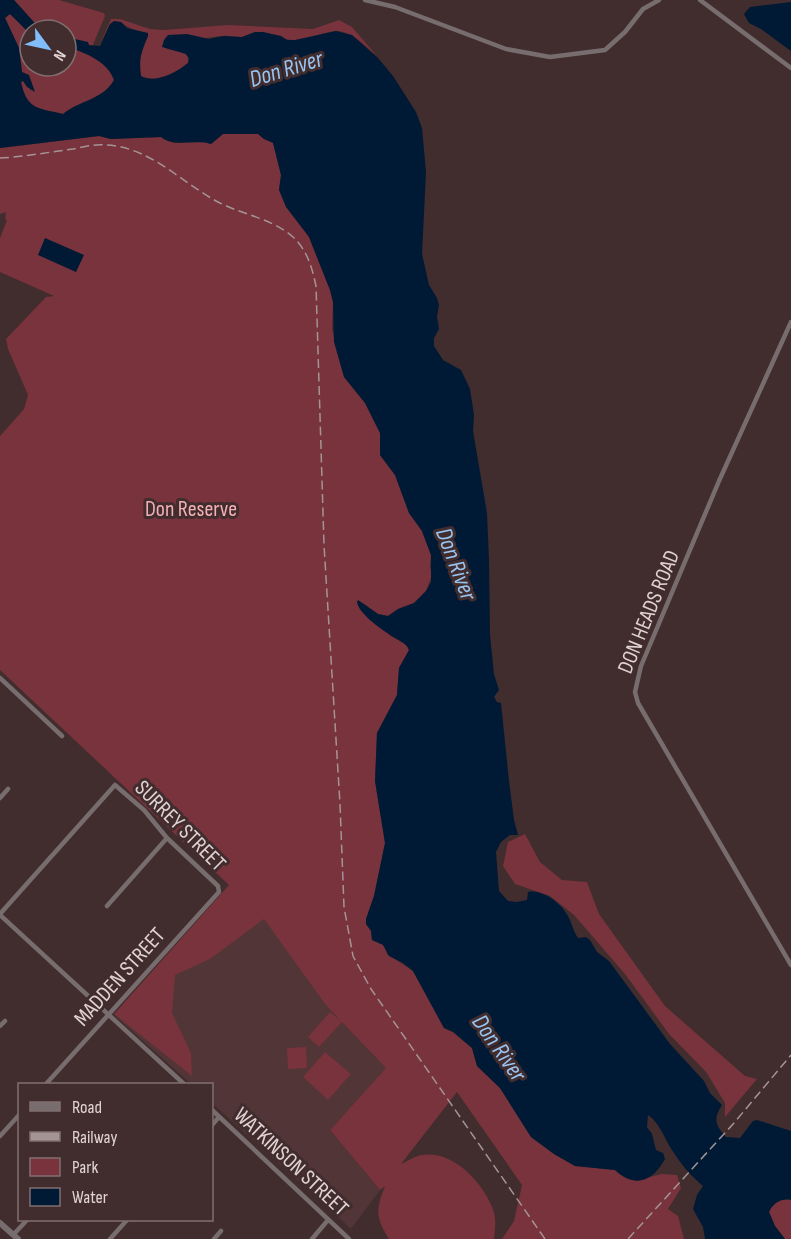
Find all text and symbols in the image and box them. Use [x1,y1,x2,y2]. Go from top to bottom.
north arrow [18,18,78,78]
water label: Don River [246,44,327,94]
text: N [49,47,70,64]
park label: Don Reserve [145,496,237,523]
water label: Don River [429,524,483,606]
street label: DON HEADS ROAD [612,546,686,678]
street label: SURREY STREET [129,775,231,877]
street label: MADDEN STREET [69,922,171,1032]
water label: Don River [466,1009,533,1088]
legend [18,1083,213,1221]
text: Road [72,1097,102,1118]
street label: WATKINSON STREET [228,1102,354,1222]
text: Railway [72,1127,117,1148]
text: Park [72,1157,98,1178]
text: Water [72,1187,108,1208]

